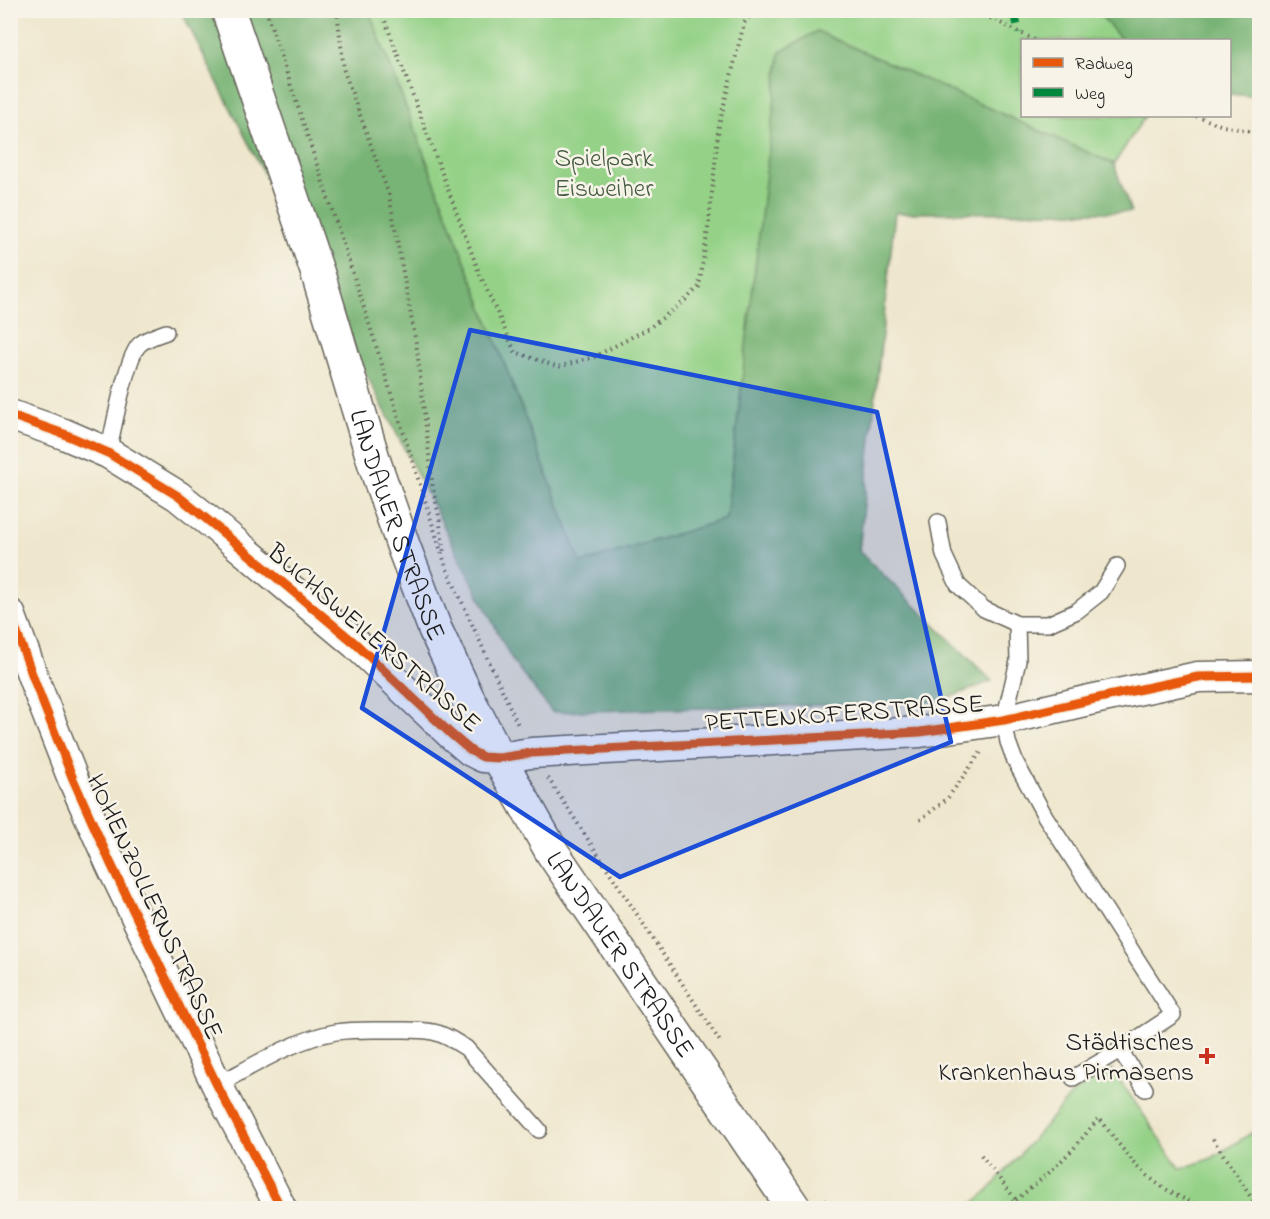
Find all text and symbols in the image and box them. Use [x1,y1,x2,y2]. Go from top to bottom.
legend [1021,39,1231,117]
text: Radweg [1075,52,1133,79]
text: Weg [1075,82,1105,109]
park label: Spielpark Eisweiher [554,141,654,209]
street label: LANDAUER STRASSE [337,405,454,648]
street label: BUCHSWEILERSTRASSE [257,535,488,743]
street label: PETTENKOFERSTRASSE [703,686,985,744]
street label: HOHENZOLLERNSTRASSE [75,768,232,1046]
street label: LANDAUER STRASSE [535,845,703,1067]
place label: Städtisches Krankenhaus Pirmasens [938,1025,1194,1093]
marker: Städtisches Krankenhaus Pirmasens [1198,1047,1216,1065]

